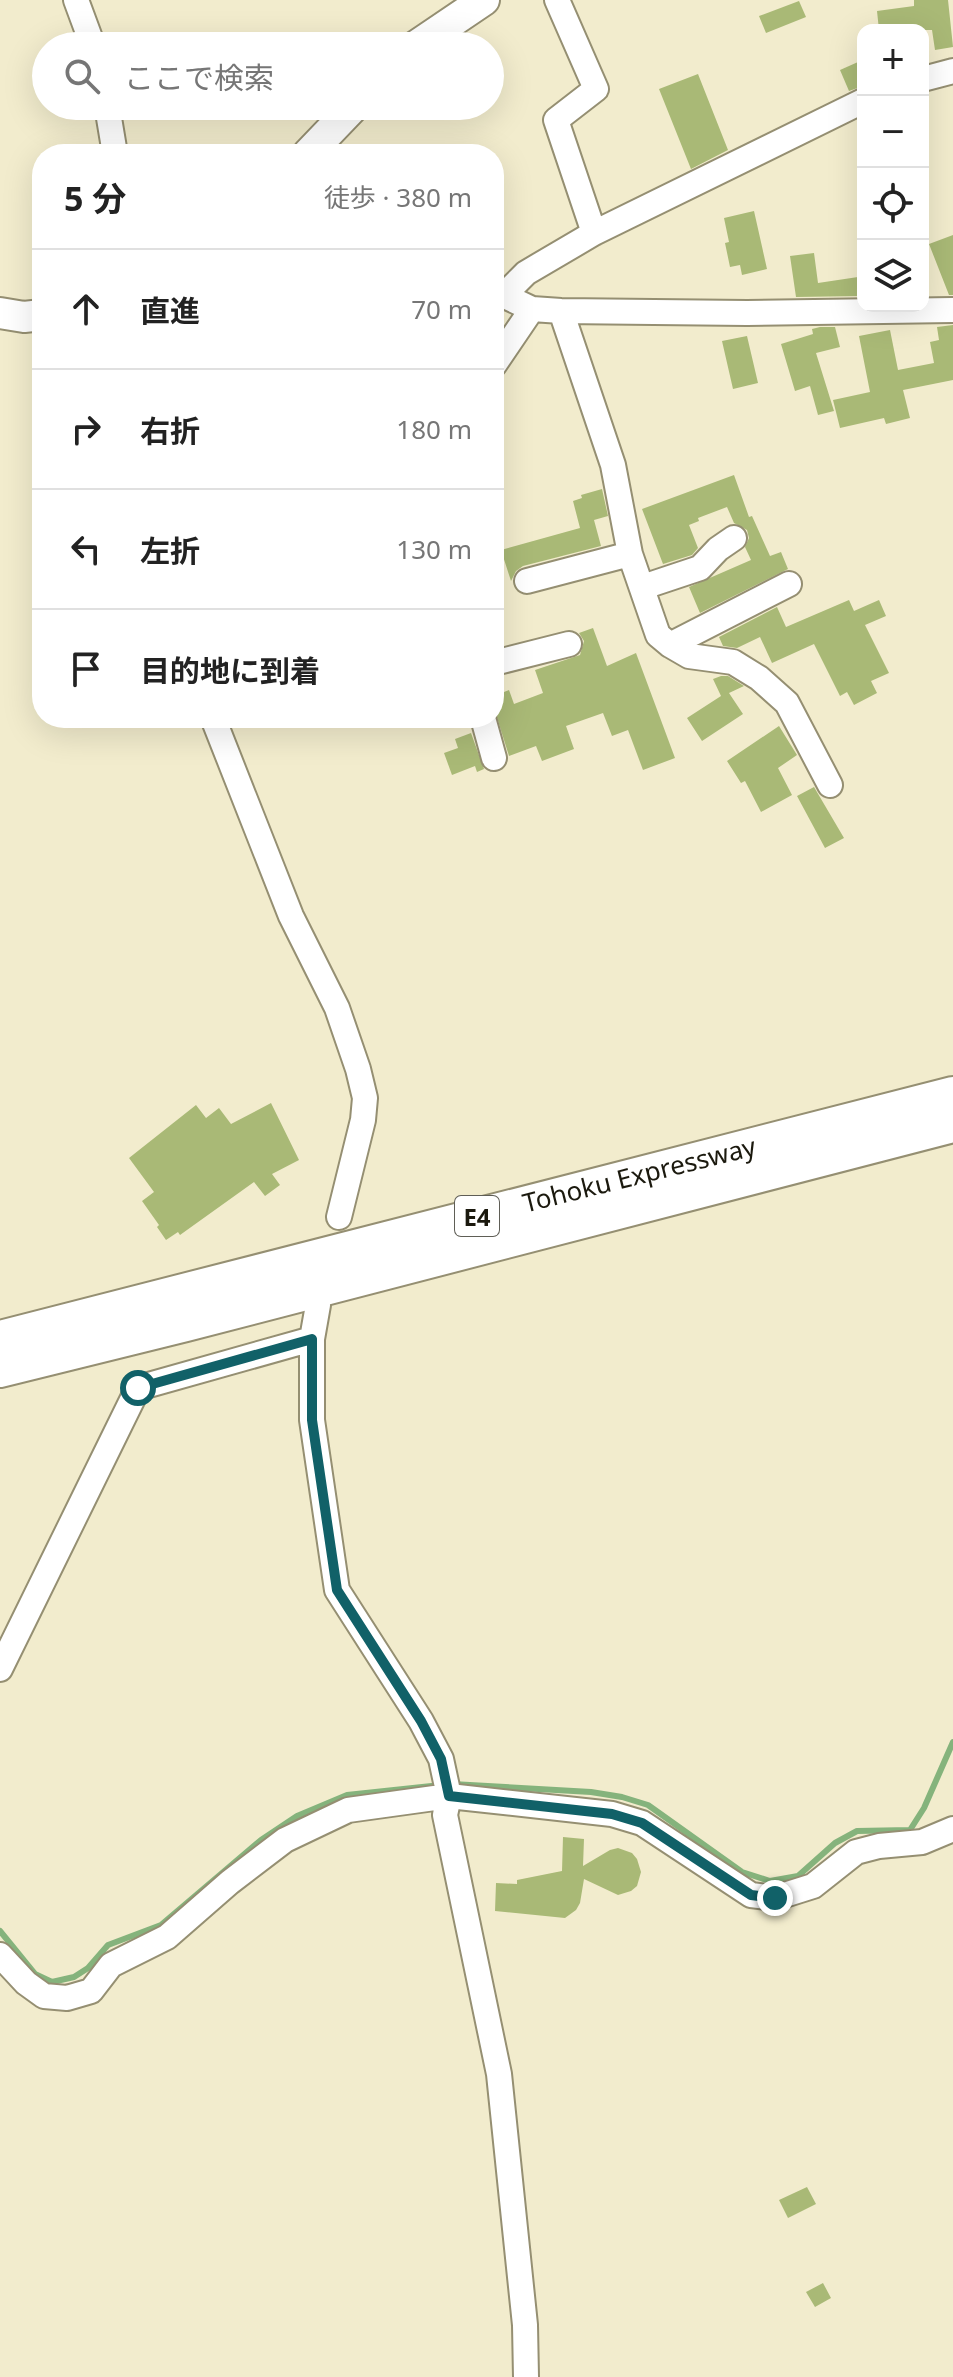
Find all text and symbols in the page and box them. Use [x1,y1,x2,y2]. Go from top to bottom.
map controls [857,24,929,312]
button: + [857,24,929,96]
search box [32,32,504,120]
icon: search [60,54,104,98]
text: ここで検索 [124,57,274,98]
button: − [857,96,929,168]
button: locate [857,168,929,240]
text: 5 分 [64,175,126,221]
text: 徒歩 · 380 m [324,179,472,215]
button: layers [857,240,929,312]
icon: ahead [64,287,108,331]
text: 直進 [140,290,200,331]
text: 70 m [411,291,472,327]
icon: right [64,407,108,451]
text: 右折 [140,410,200,451]
text: 180 m [396,411,472,447]
icon: left [64,527,108,571]
text: 左折 [140,530,200,571]
text: 130 m [396,531,472,567]
icon: arrive [64,647,108,691]
text: 目的地に到着 [140,650,320,691]
street label: Tohoku Expressway [519,1127,760,1220]
road number: E4 [455,1196,499,1236]
route start [120,1370,156,1406]
route end [757,1880,793,1916]

